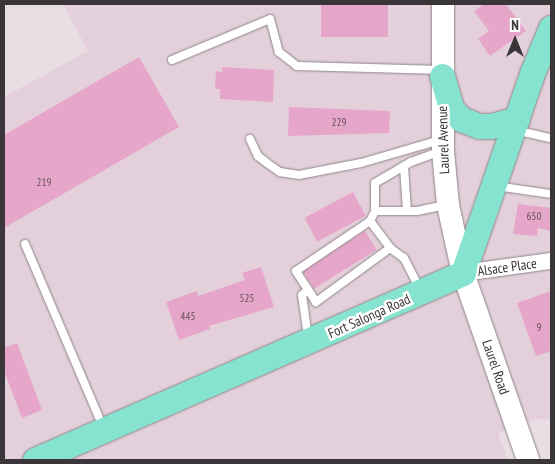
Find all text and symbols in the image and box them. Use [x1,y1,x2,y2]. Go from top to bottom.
north arrow [490,15,540,65]
text: N [511,16,519,34]
street label: Laurel Avenue [433,105,453,175]
house number: 229 [332,115,346,129]
house number: 219 [37,175,51,189]
house number: 650 [527,209,541,223]
street label: Alsace Place [476,255,538,279]
street label: Fort Salonga Road [325,290,413,342]
house number: 525 [240,291,254,305]
house number: 445 [181,309,195,323]
house number: 9 [537,320,541,334]
street label: Laurel Road [479,337,513,397]

